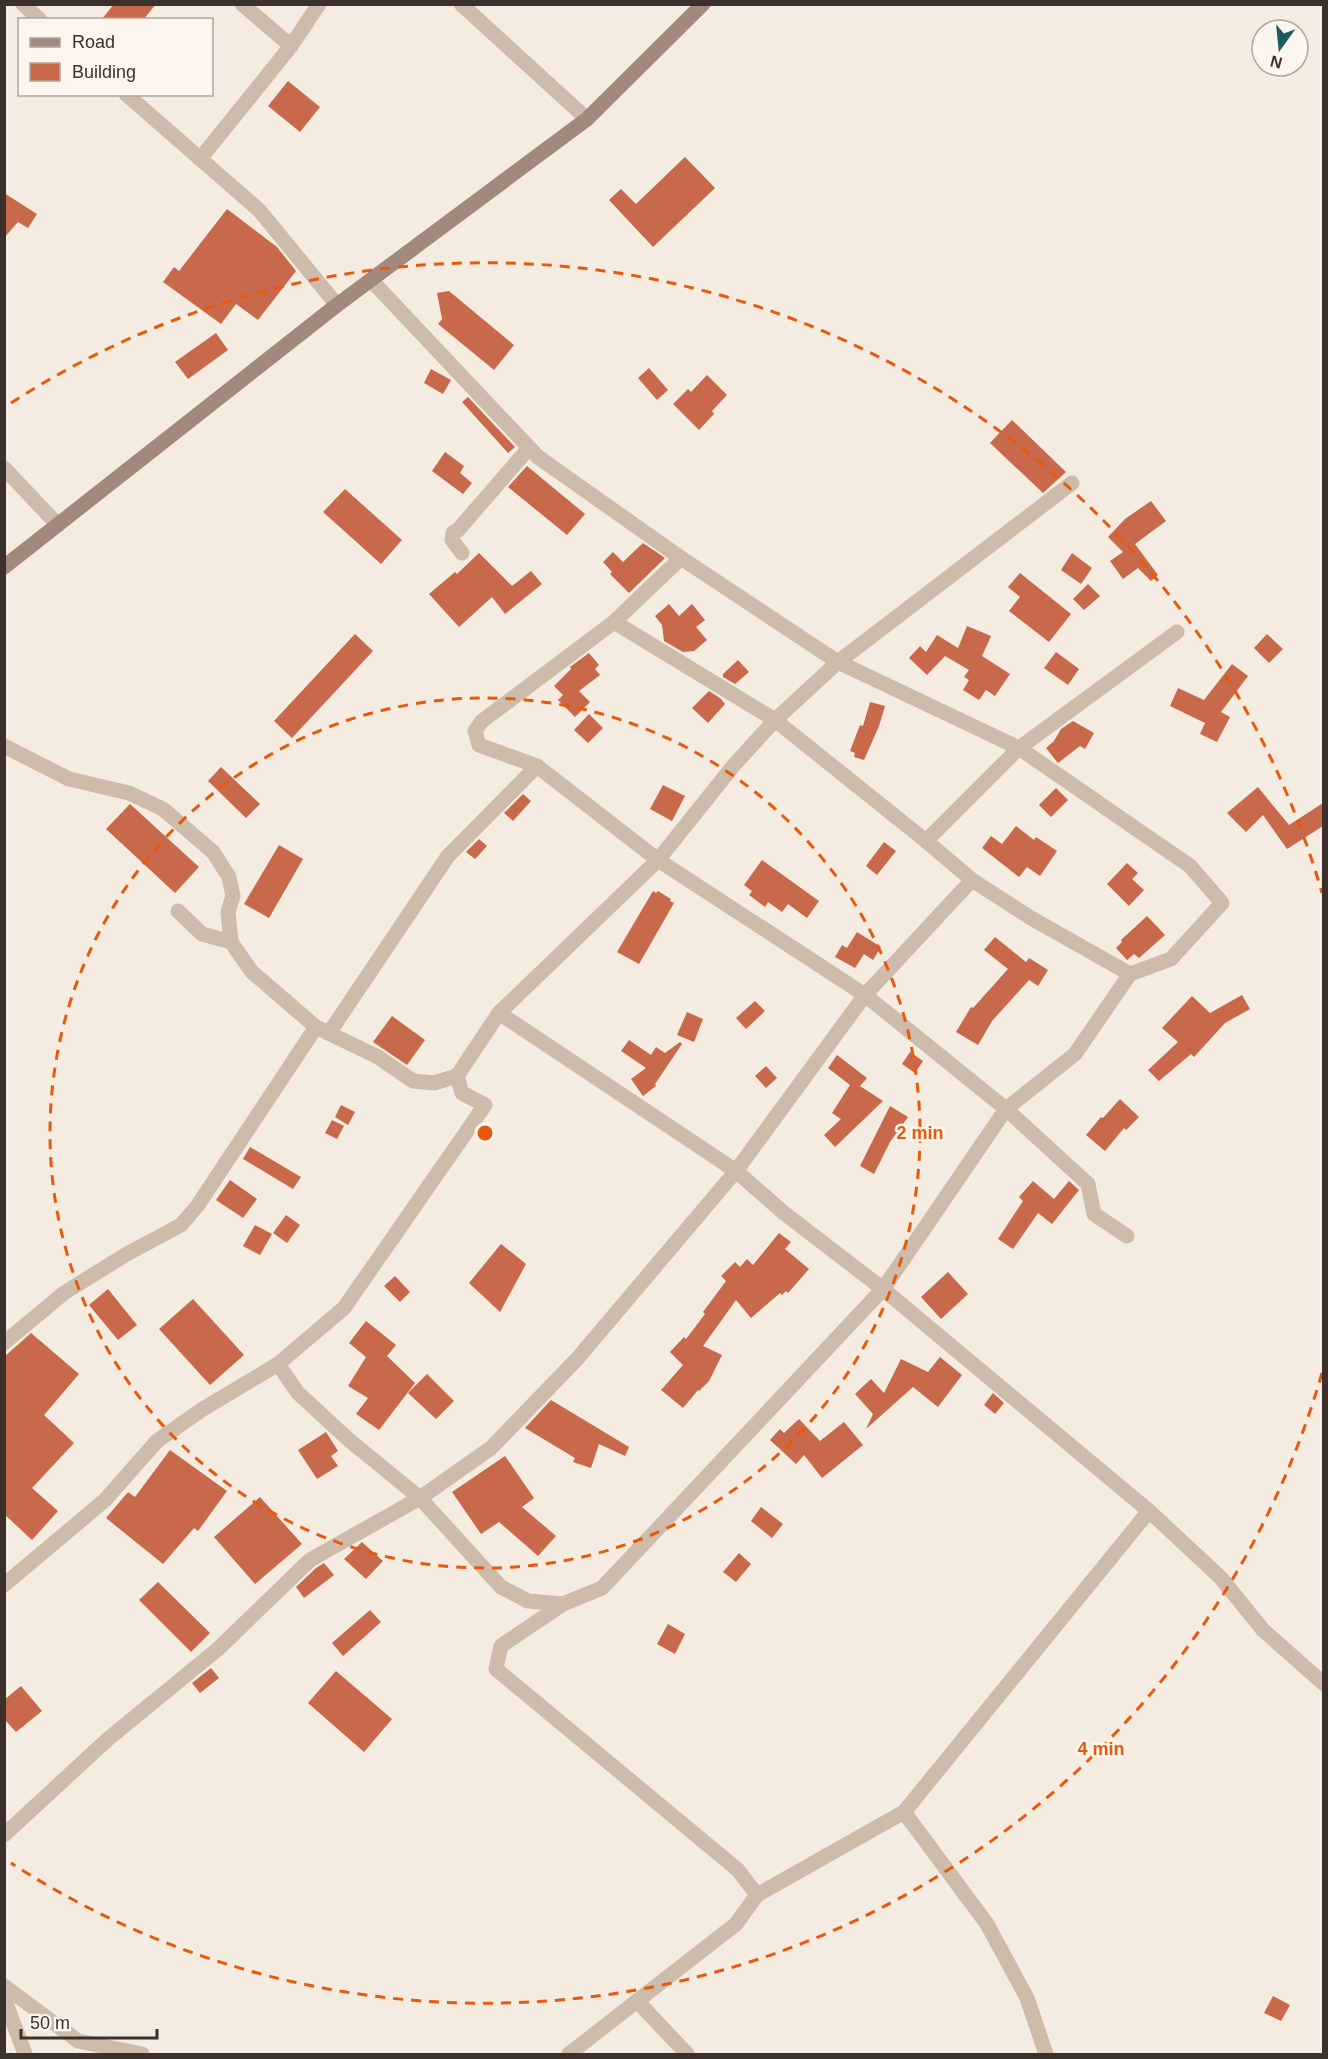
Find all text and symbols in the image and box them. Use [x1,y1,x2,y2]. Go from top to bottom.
legend [18,18,213,96]
north arrow [1250,18,1310,78]
text: Road [72,32,115,52]
text: N [1268,52,1284,72]
text: Building [72,62,136,82]
centre of rings [475,1123,495,1143]
text: 2 min [896,1123,944,1143]
text: 4 min [1077,1739,1125,1759]
scale bar [21,2002,158,2040]
text: 50 m [30,2013,70,2033]

